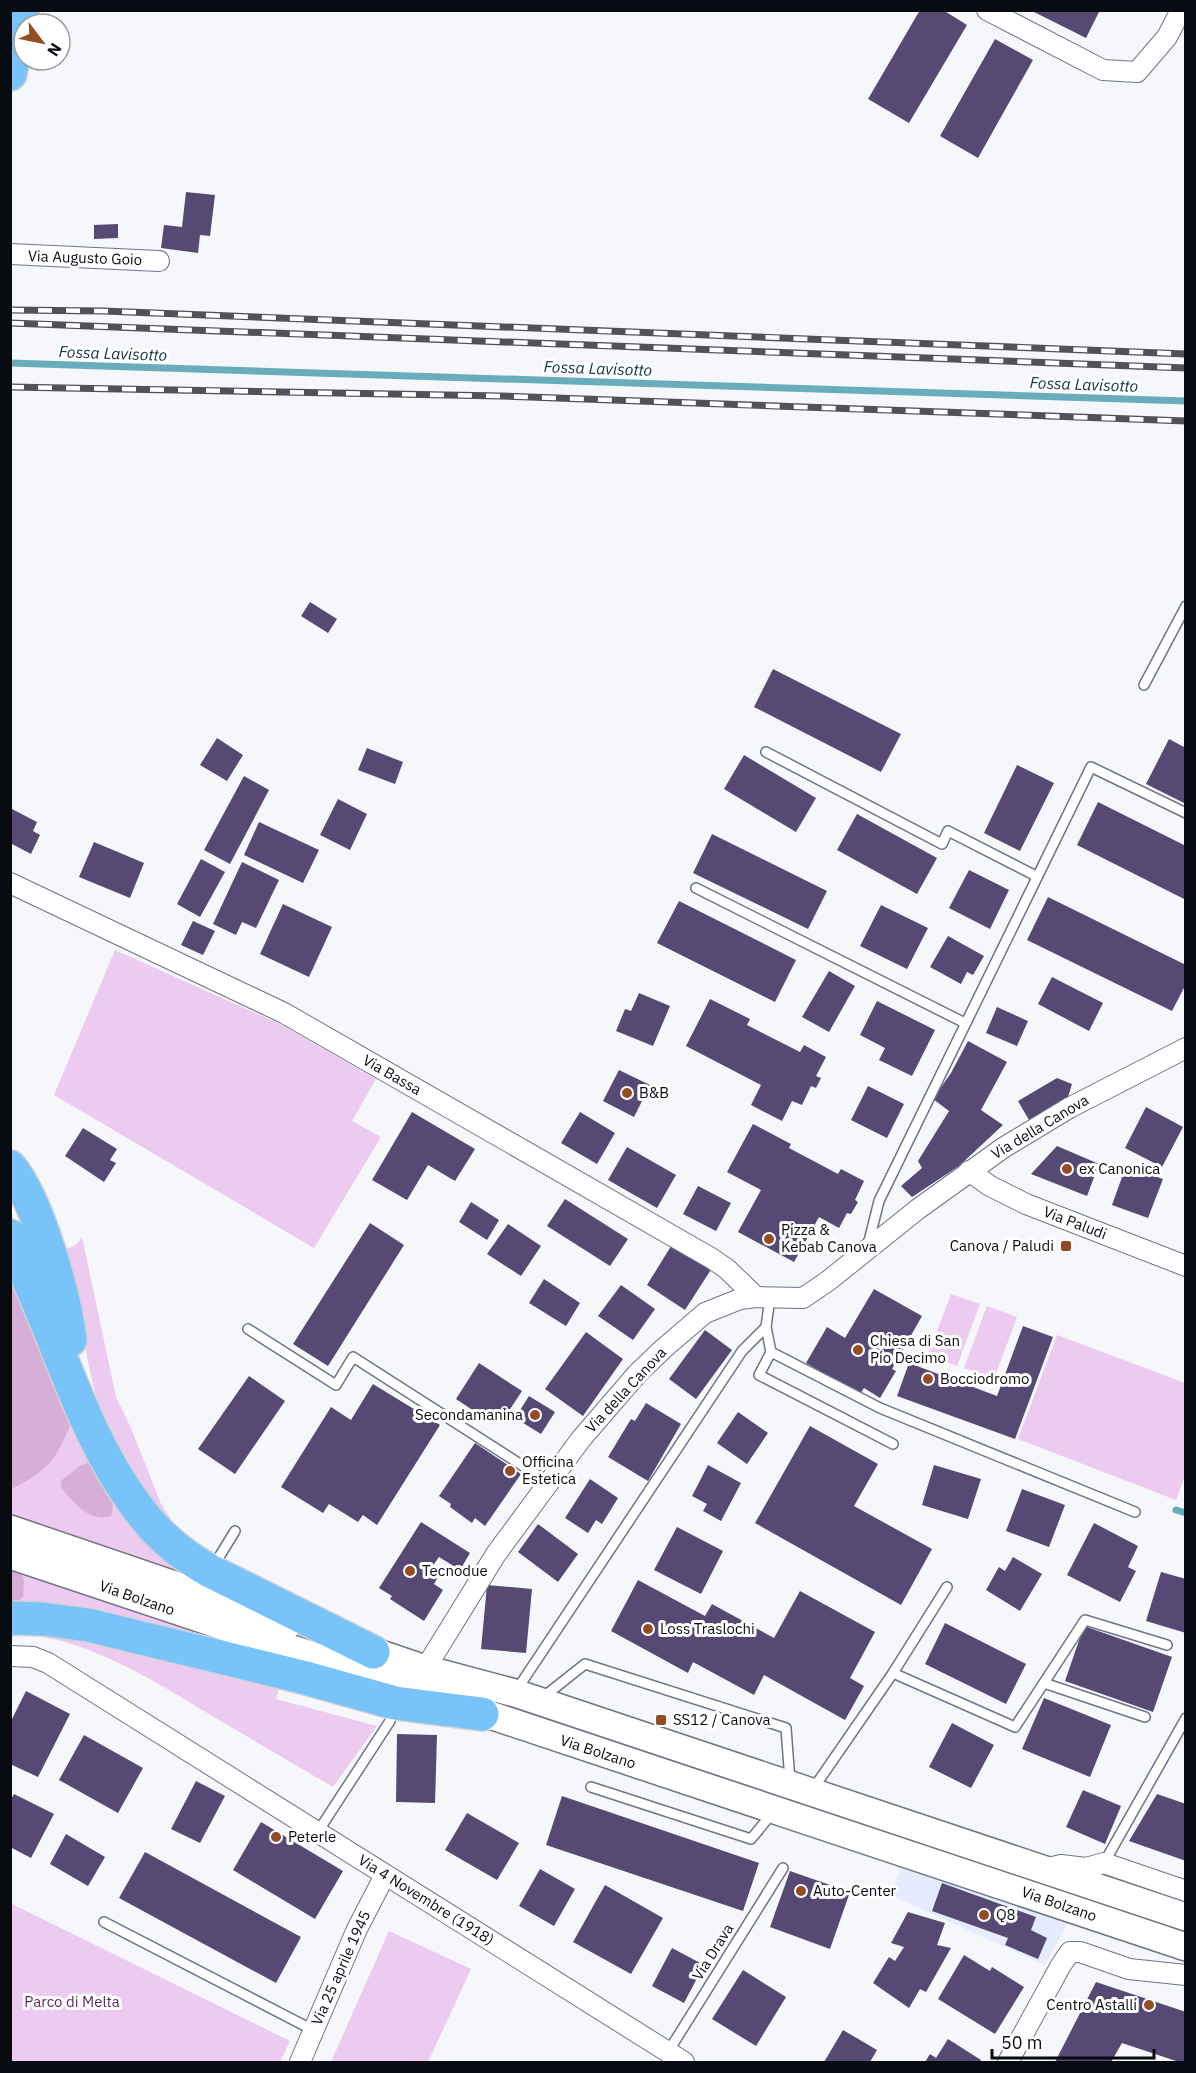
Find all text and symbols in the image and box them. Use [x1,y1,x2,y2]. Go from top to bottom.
north arrow [12,12,72,72]
text: N [43,40,66,60]
street label: Via Augusto Goio [28,246,142,269]
water label: Fossa Lavisotto [58,341,168,365]
water label: Fossa Lavisotto [543,356,653,380]
water label: Fossa Lavisotto [1029,372,1139,396]
street label: Via Bassa [359,1050,425,1099]
place label: B&B [639,1083,669,1102]
marker: B&B [620,1086,634,1100]
street label: Via della Canova [988,1090,1092,1163]
place label: ex Canonica [1079,1159,1160,1178]
marker: ex Canonica [1060,1162,1074,1176]
street label: Via Paludi [1041,1202,1110,1243]
place label: Pizza & Kebab Canova [781,1220,877,1256]
marker: Pizza & Kebab Canova [762,1232,776,1246]
place label: Canova / Paludi [950,1236,1054,1255]
marker: Canova / Paludi [1059,1239,1073,1253]
place label: Chiesa di San Pio Decimo [870,1331,960,1367]
street label: Via della Canova [581,1343,670,1437]
marker: Chiesa di San Pio Decimo [851,1343,865,1357]
place label: Bocciodromo [940,1369,1029,1388]
marker: Bocciodromo [921,1372,935,1386]
place label: Secondamanina [415,1405,523,1424]
marker: Secondamanina [528,1408,542,1422]
place label: Officina Estetica [522,1452,576,1488]
marker: Officina Estetica [503,1464,517,1478]
place label: Tecnodue [422,1561,488,1580]
marker: Tecnodue [403,1564,417,1578]
street label: Via Bolzano [97,1576,177,1619]
place label: Loss Traslochi [660,1619,755,1638]
marker: Loss Traslochi [641,1622,655,1636]
place label: SS12 / Canova [673,1710,771,1729]
marker: SS12 / Canova [654,1713,668,1727]
street label: Via Bolzano [558,1730,638,1773]
place label: Peterle [288,1827,336,1846]
marker: Peterle [269,1830,283,1844]
street label: Via 4 Novembre (1918) [355,1850,498,1949]
place label: Auto-Center [813,1881,897,1900]
street label: Via Bolzano [1019,1882,1099,1925]
marker: Auto-Center [794,1884,808,1898]
place label: Q8 [996,1905,1016,1924]
street label: Via 25 aprile 1945 [307,1907,374,2028]
marker: Q8 [977,1908,991,1922]
street label: Via Drava [688,1920,737,1984]
park label: Parco di Melta [24,1992,120,2011]
place label: Centro Astalli [1046,1995,1137,2014]
marker: Centro Astalli [1142,1998,1156,2012]
scale bar [992,2022,1154,2060]
text: 50 m [1001,2031,1043,2054]

